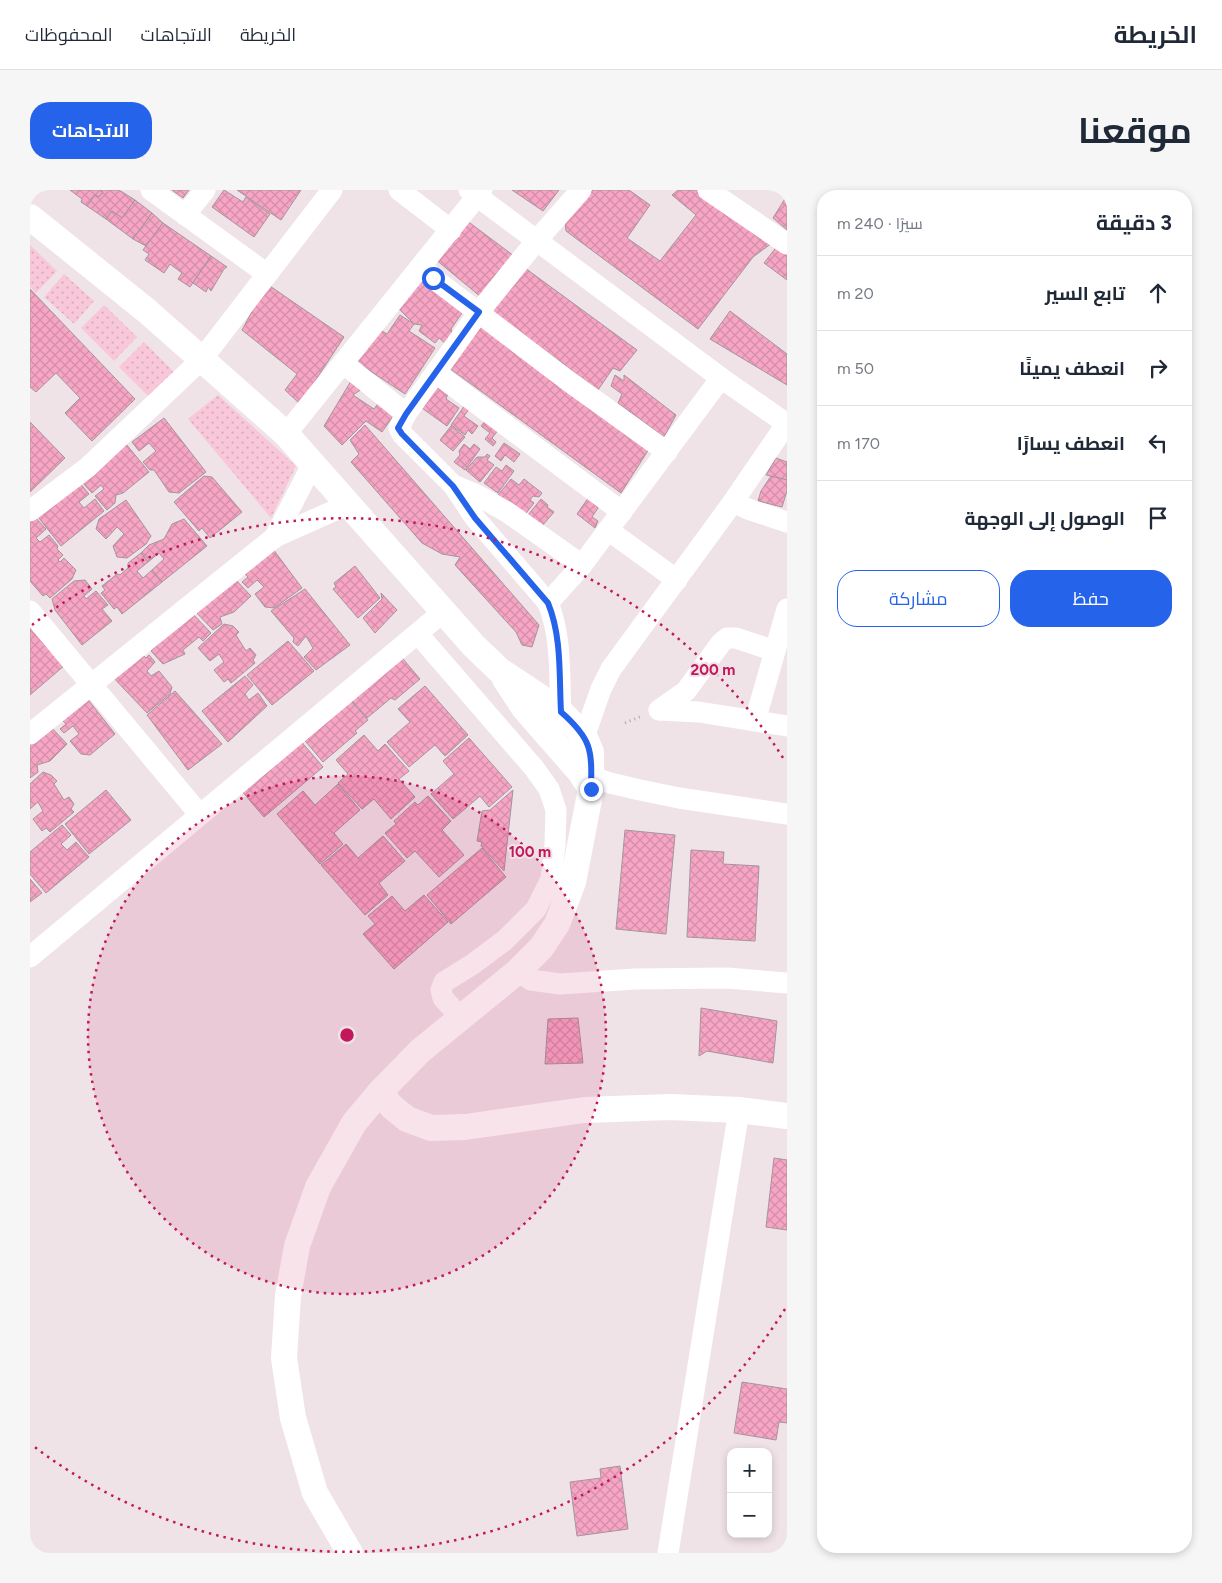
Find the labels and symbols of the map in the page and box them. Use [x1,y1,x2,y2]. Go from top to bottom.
route start [422,267,445,290]
text: 200 m [691,661,735,679]
route end [580,778,603,801]
text: 100 m [509,843,551,861]
centre of rings [338,1026,356,1044]

